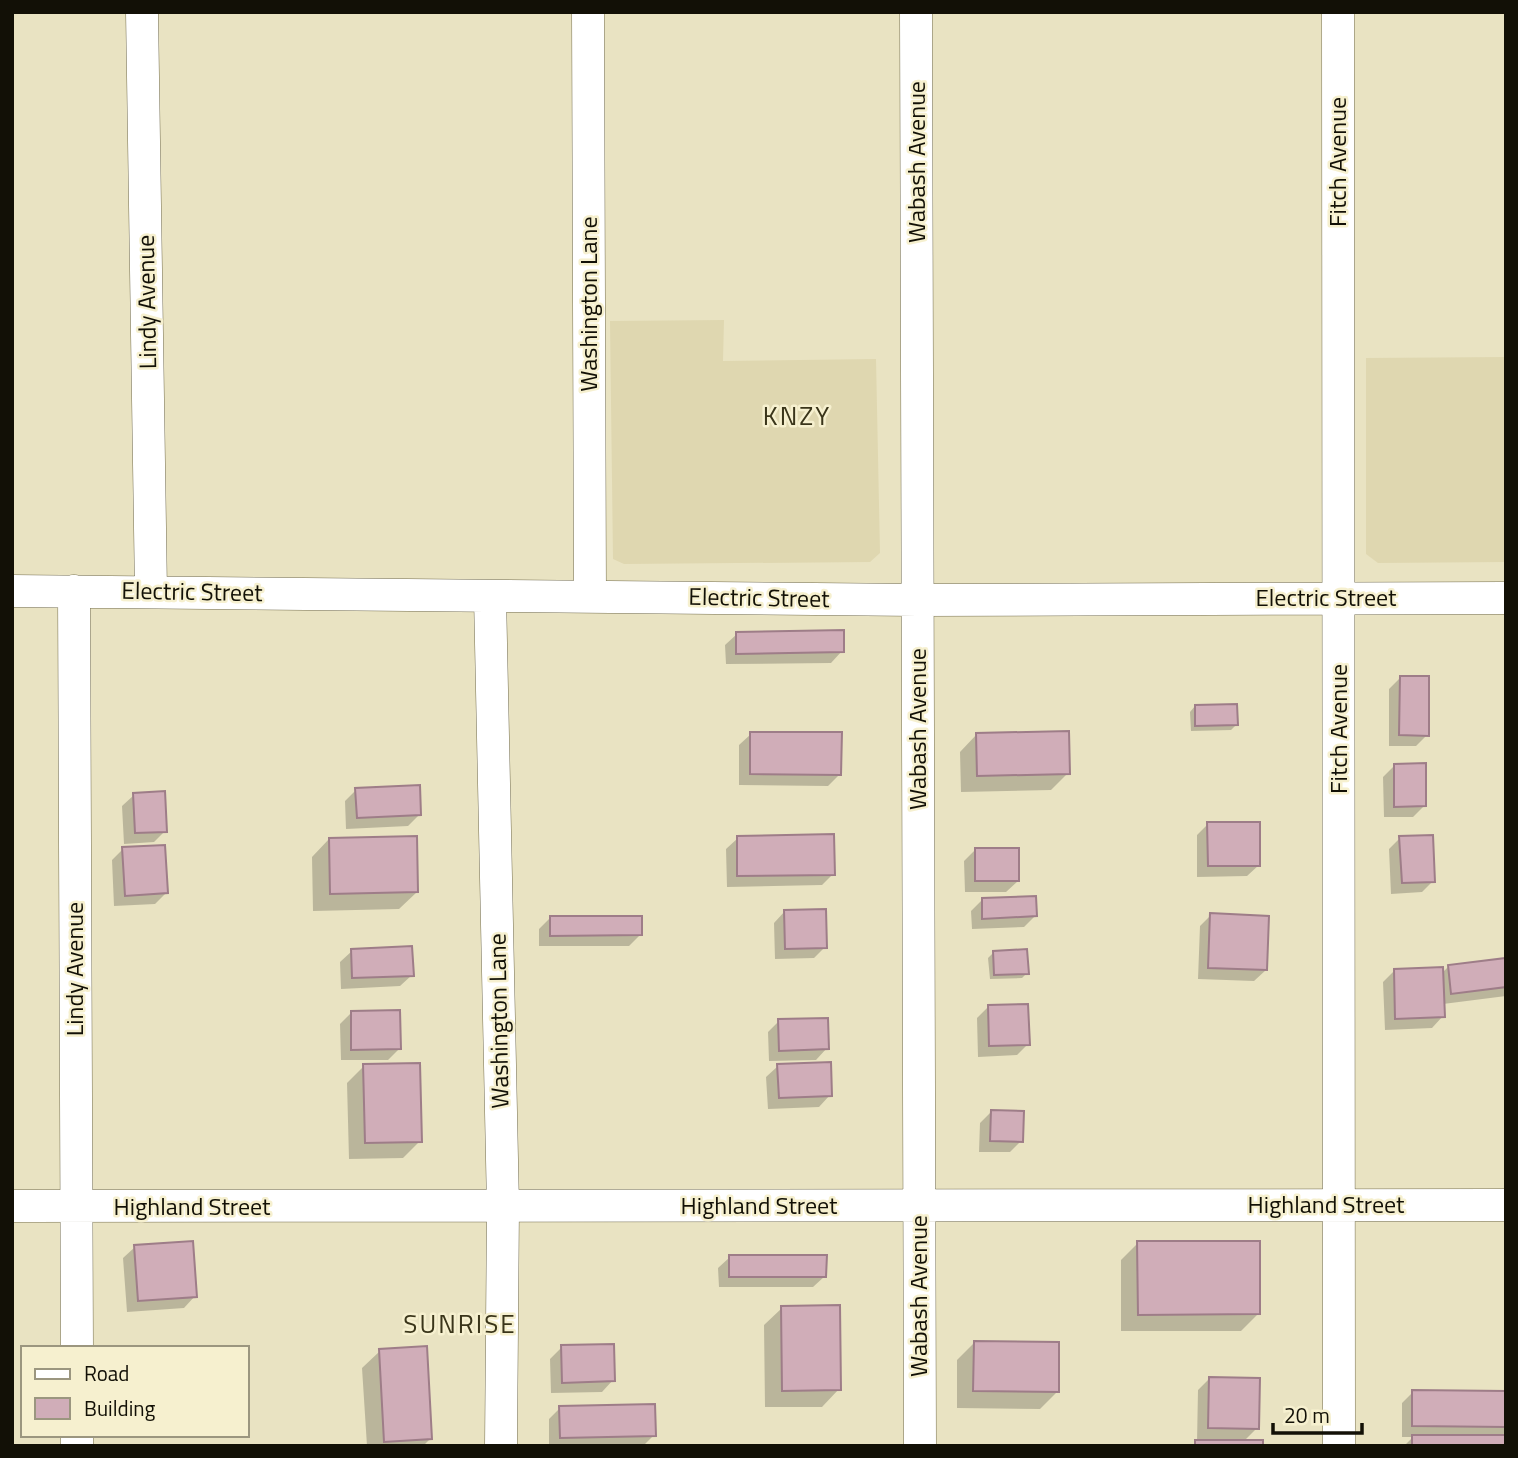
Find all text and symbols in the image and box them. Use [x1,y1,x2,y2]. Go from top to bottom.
street label: Wabash Avenue [898,81,934,243]
street label: Fitch Avenue [1319,97,1355,227]
street label: Washington Lane [570,216,606,392]
street label: Lindy Avenue [127,235,165,369]
district label: KNZY [763,396,831,435]
street label: Electric Street [121,572,263,610]
street label: Electric Street [688,578,830,616]
street label: Electric Street [1256,579,1397,615]
street label: Wabash Avenue [899,648,935,810]
street label: Fitch Avenue [1320,664,1356,794]
street label: Lindy Avenue [56,902,92,1036]
street label: Washington Lane [478,933,518,1109]
street label: Highland Street [1248,1186,1405,1222]
street label: Highland Street [681,1187,838,1223]
street label: Highland Street [114,1188,271,1224]
street label: Wabash Avenue [900,1215,936,1377]
district label: SUNRISE [403,1304,517,1343]
legend [21,1346,248,1437]
text: Road [84,1357,129,1389]
text: Building [84,1392,156,1424]
scale bar [1273,1392,1362,1436]
text: 20 m [1284,1399,1330,1431]

